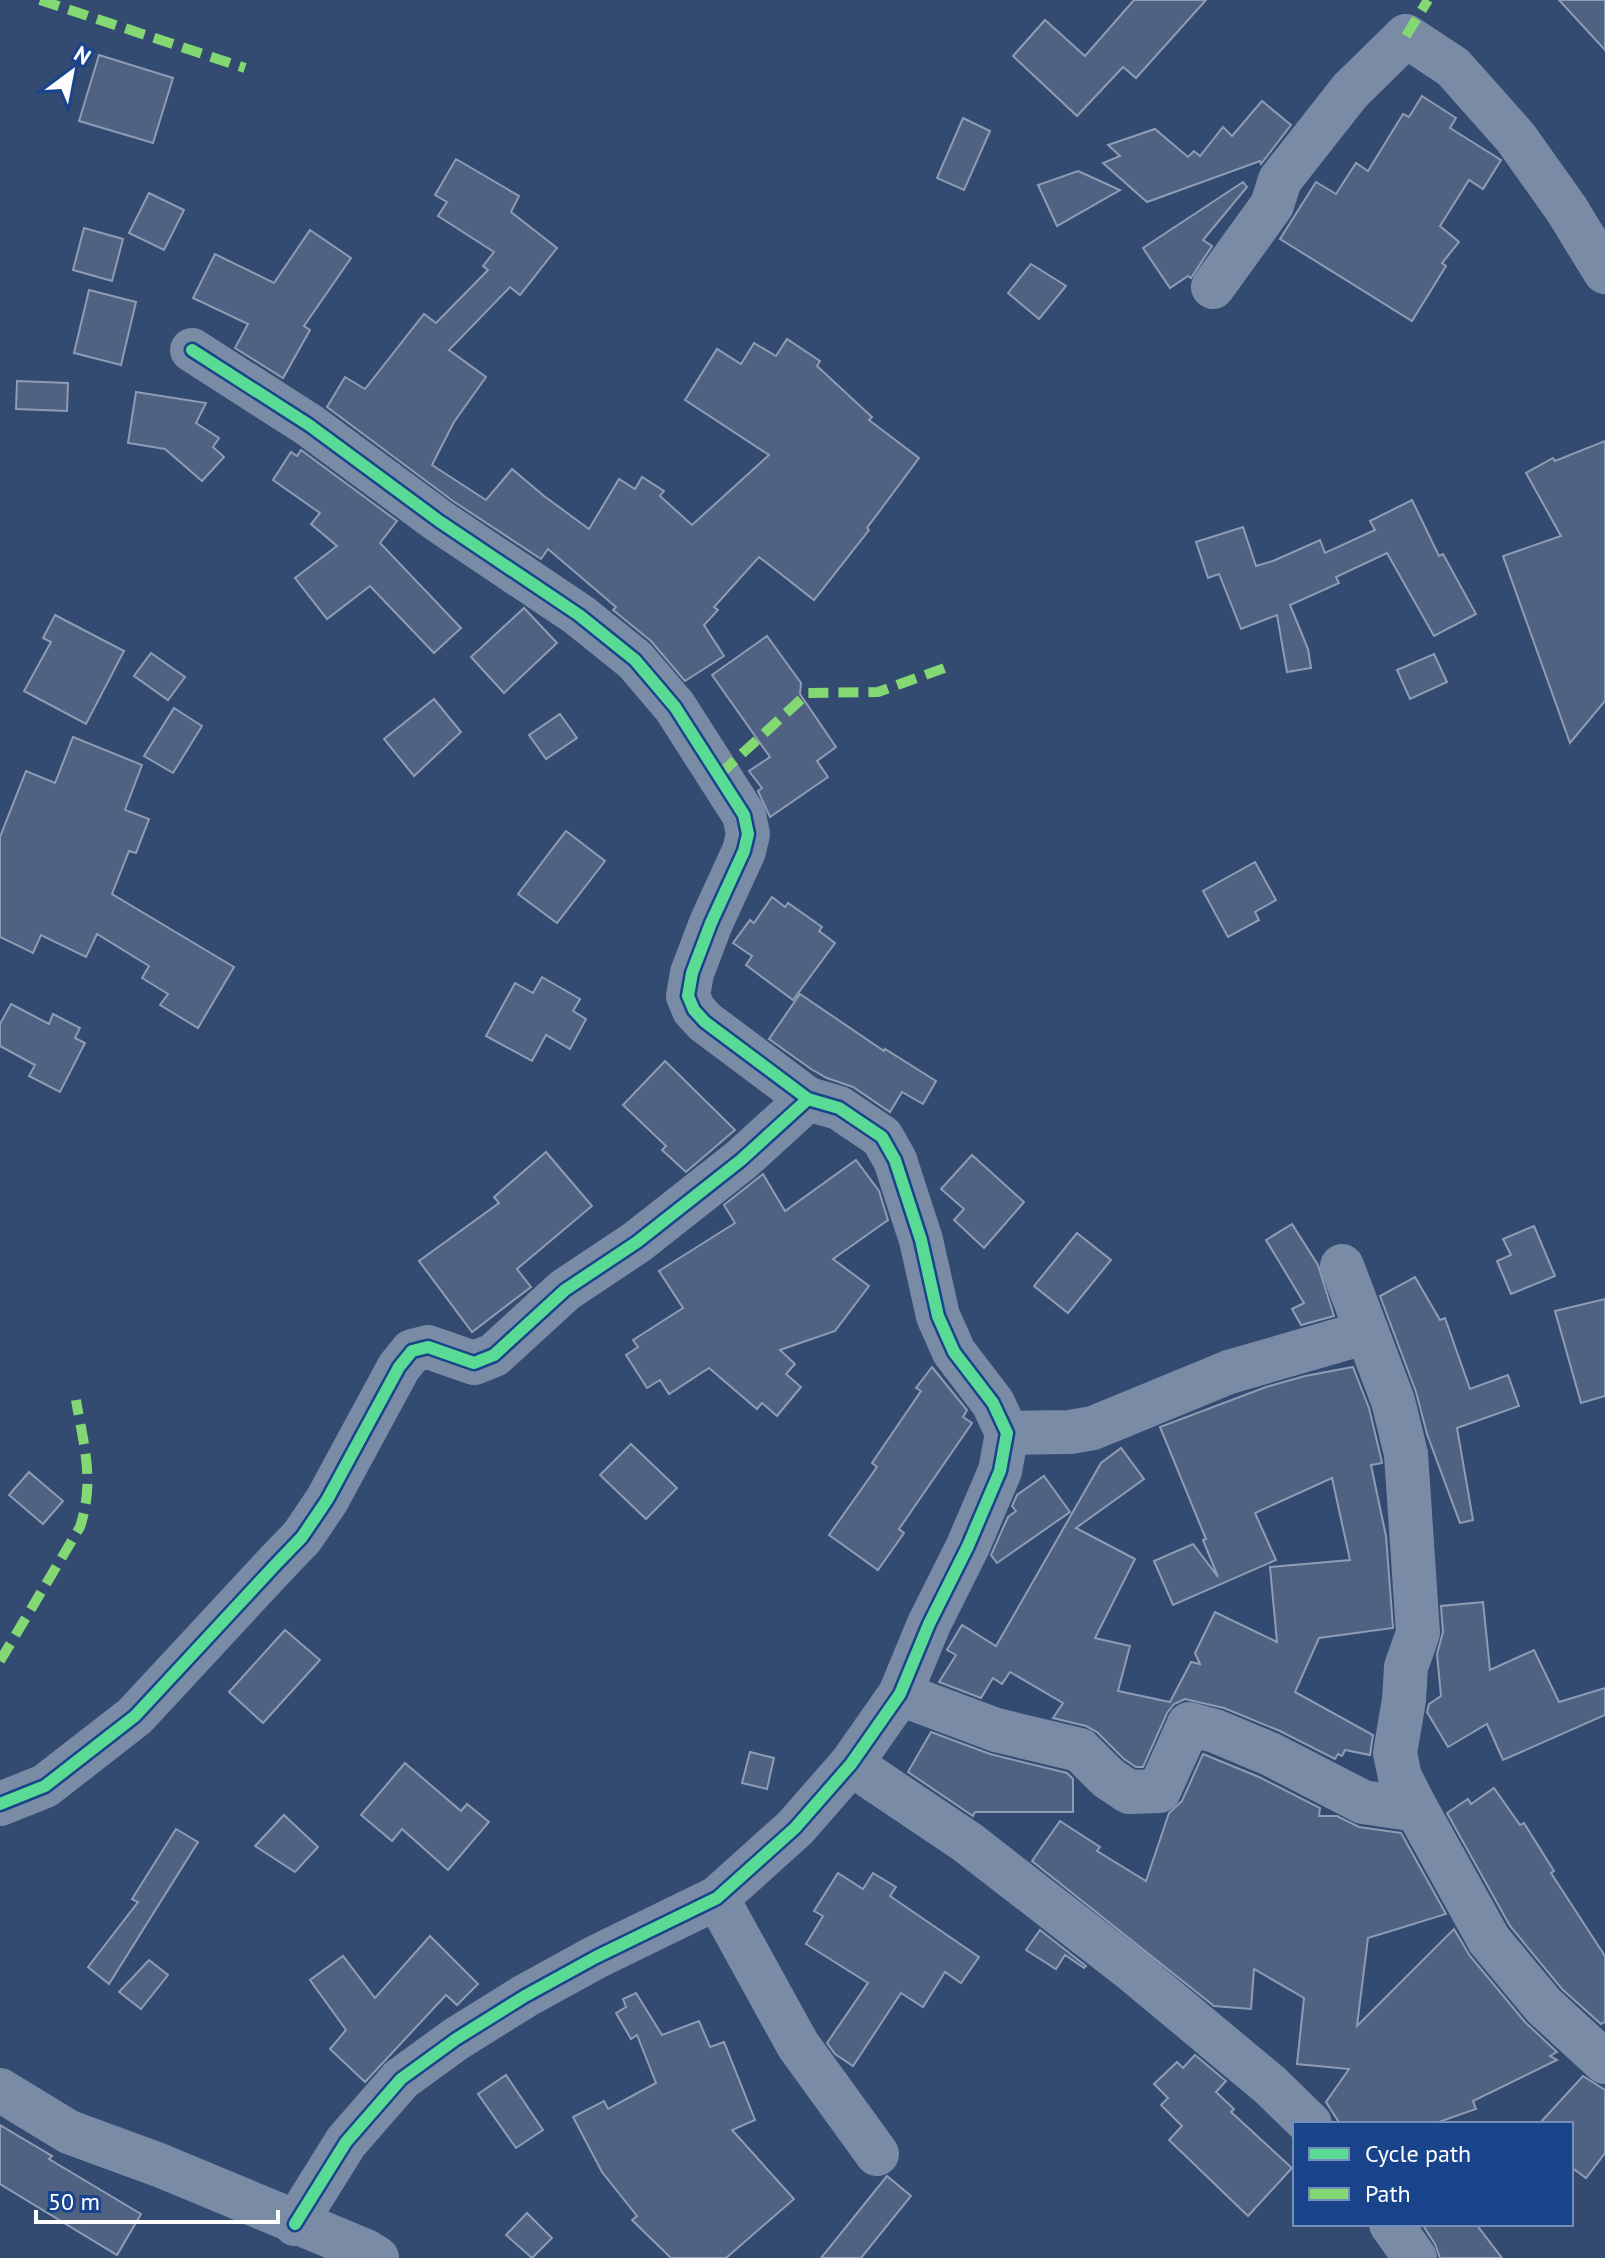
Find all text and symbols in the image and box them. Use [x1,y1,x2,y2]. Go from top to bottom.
north arrow [32,32,112,112]
text: N [69,39,96,71]
legend [1293,2122,1573,2226]
text: Cycle path [1365,2138,1471,2169]
scale bar [36,2174,278,2224]
text: Path [1365,2178,1411,2209]
text: 50 m [48,2186,100,2217]

